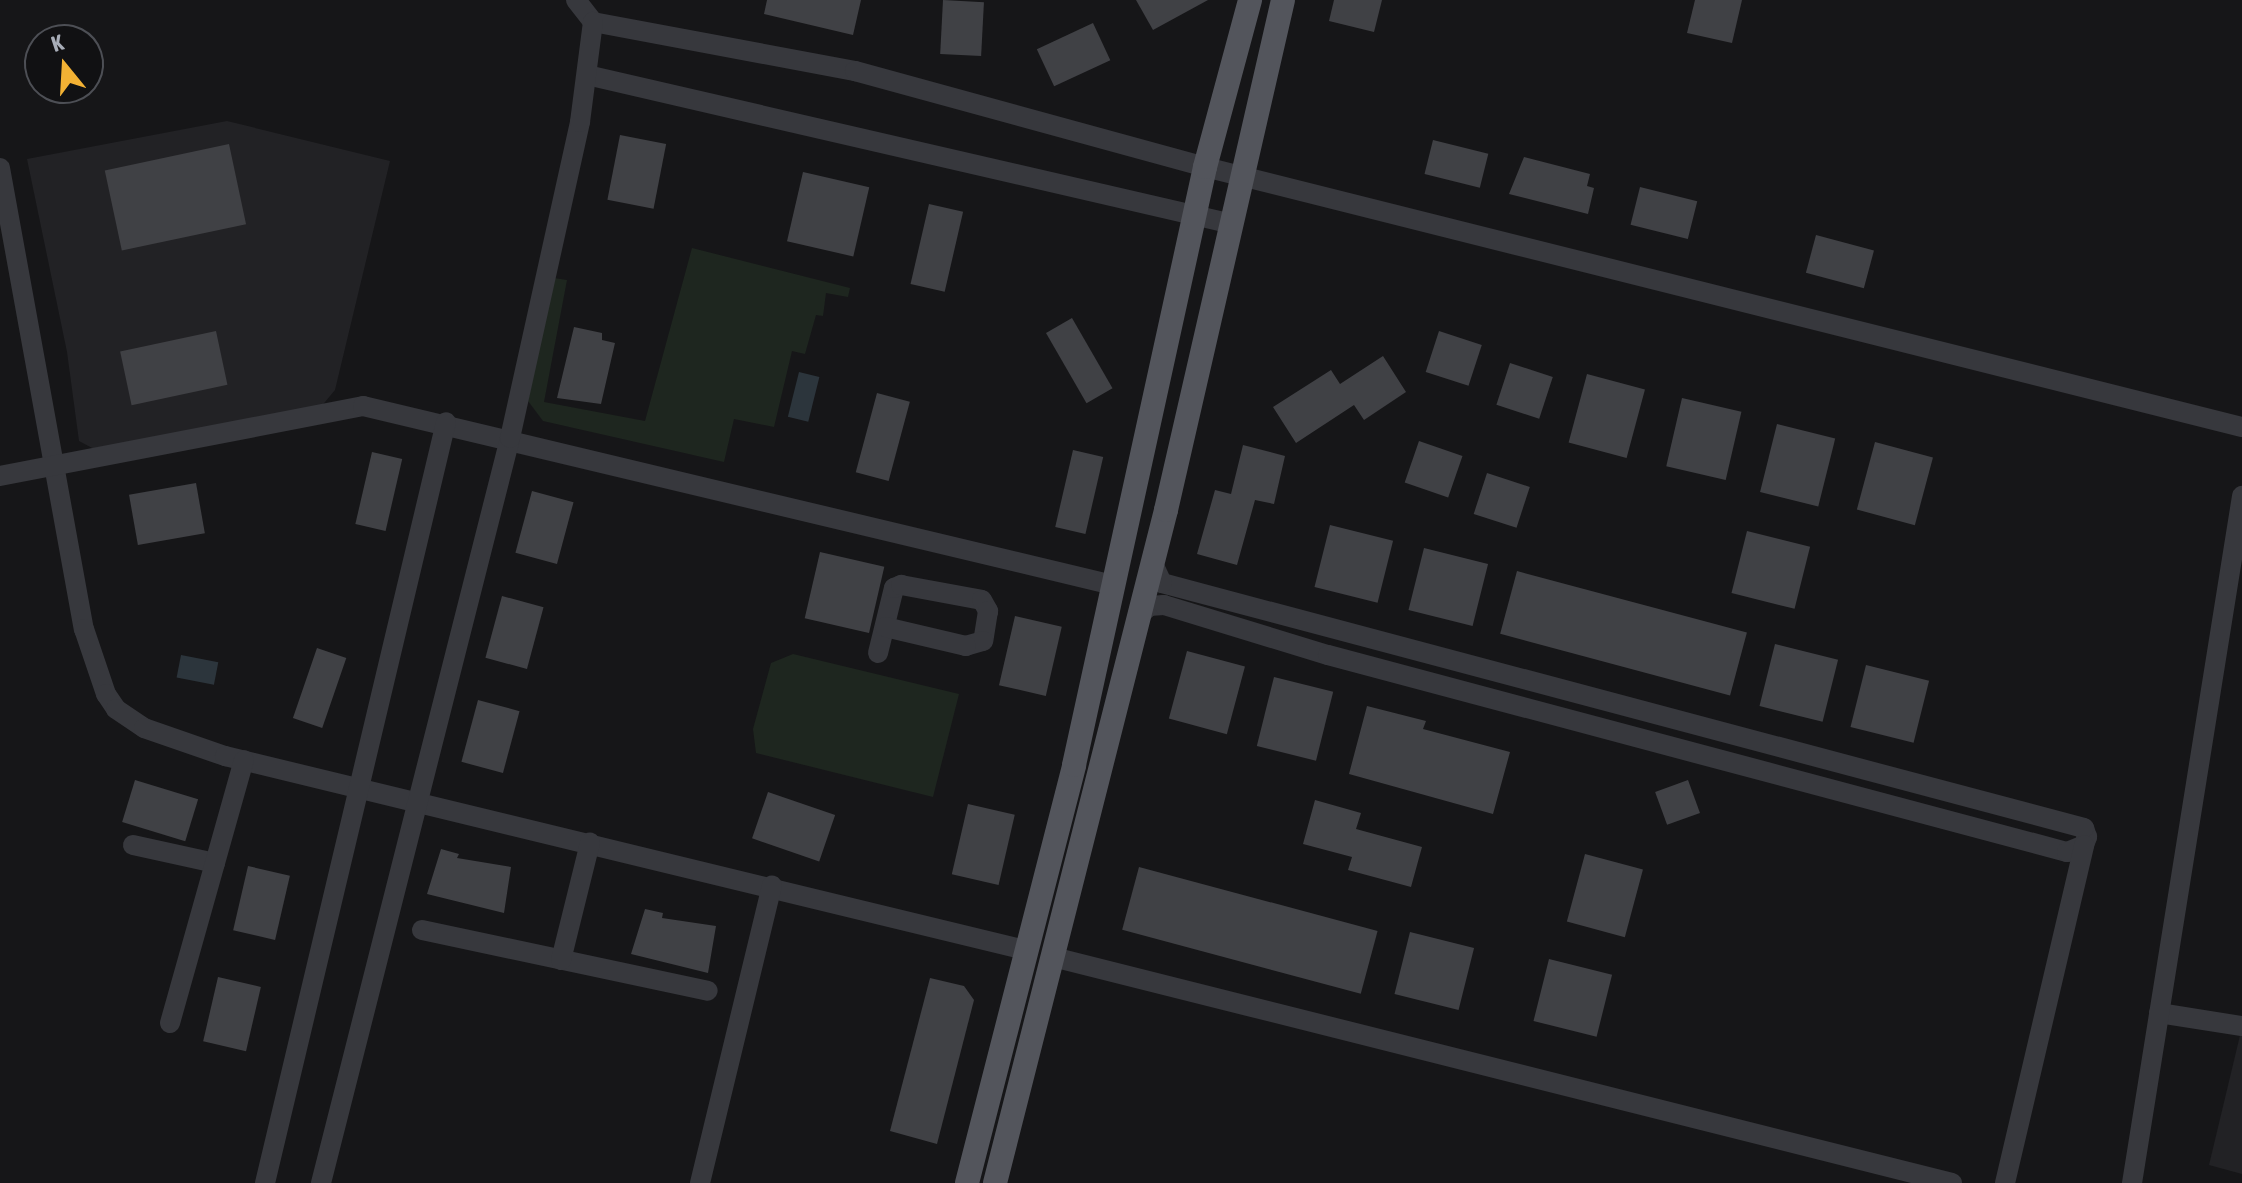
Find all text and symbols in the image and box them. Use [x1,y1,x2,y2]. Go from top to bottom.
north arrow [24,24,104,104]
text: K [48,29,66,57]

